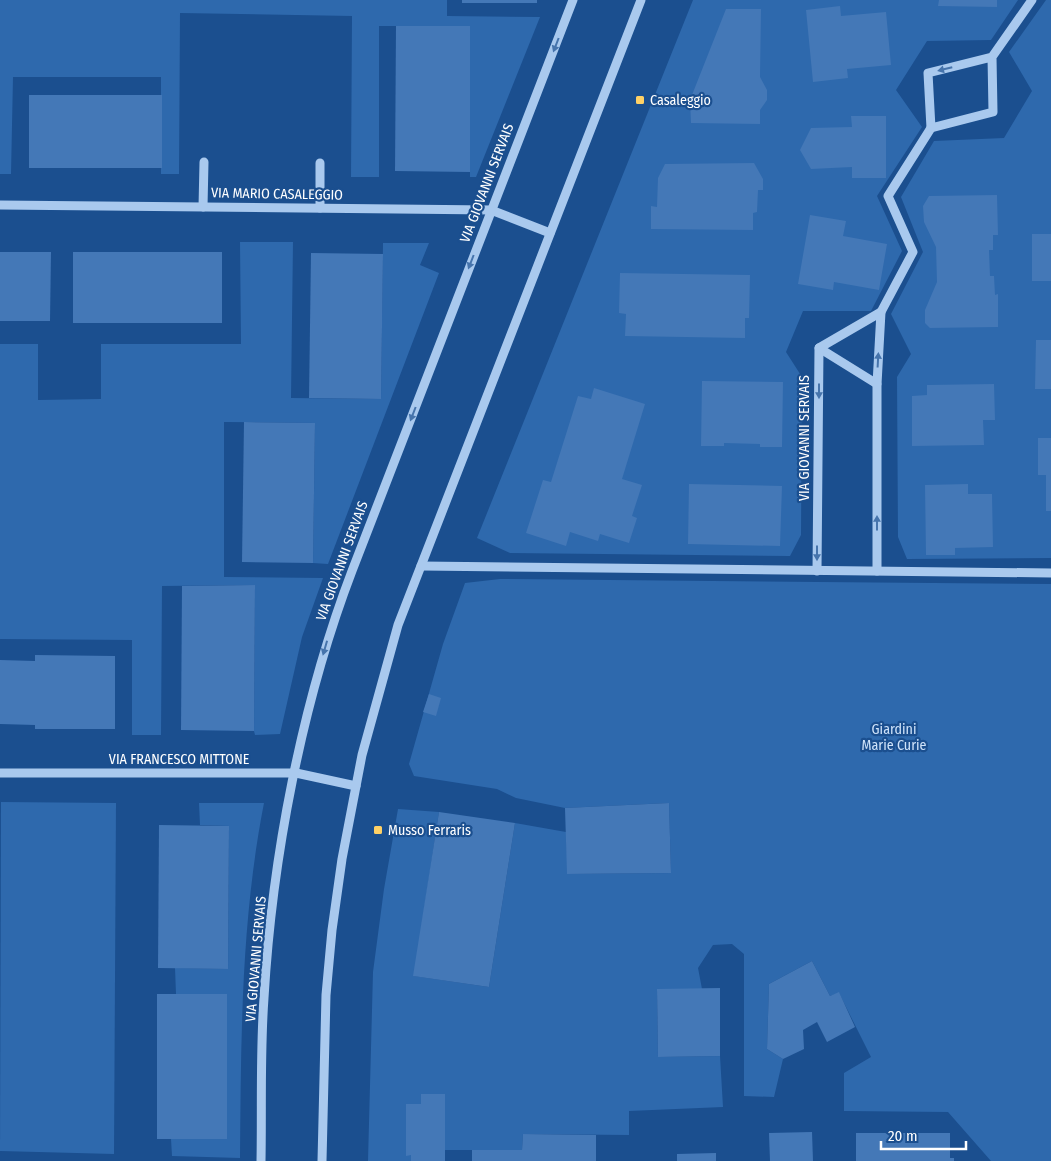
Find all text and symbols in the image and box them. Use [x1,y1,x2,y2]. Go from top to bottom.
one-way arrow [551,38,559,52]
one-way arrow [937,65,952,73]
place label: Casaleggio [650,92,711,109]
marker: Casaleggio [634,94,646,106]
street label: VIA GIOVANNI SERVAIS [456,121,518,245]
street label: VIA MARIO CASALEGGIO [211,184,343,204]
one-way arrow [467,255,475,270]
one-way arrow [875,352,883,368]
street label: VIA GIOVANNI SERVAIS [796,375,813,501]
one-way arrow [815,383,823,399]
one-way arrow [408,406,416,421]
street label: VIA GIOVANNI SERVAIS [312,499,372,623]
one-way arrow [873,514,881,530]
one-way arrow [813,545,821,561]
one-way arrow [321,640,329,655]
park label: Giardini Marie Curie [862,721,927,754]
street label: VIA FRANCESCO MITTONE [109,751,250,768]
place label: Musso Ferraris [388,822,471,839]
marker: Musso Ferraris [372,824,384,836]
street label: VIA GIOVANNI SERVAIS [242,895,270,1023]
scale bar [881,1118,966,1150]
text: 20 m [888,1127,918,1145]

